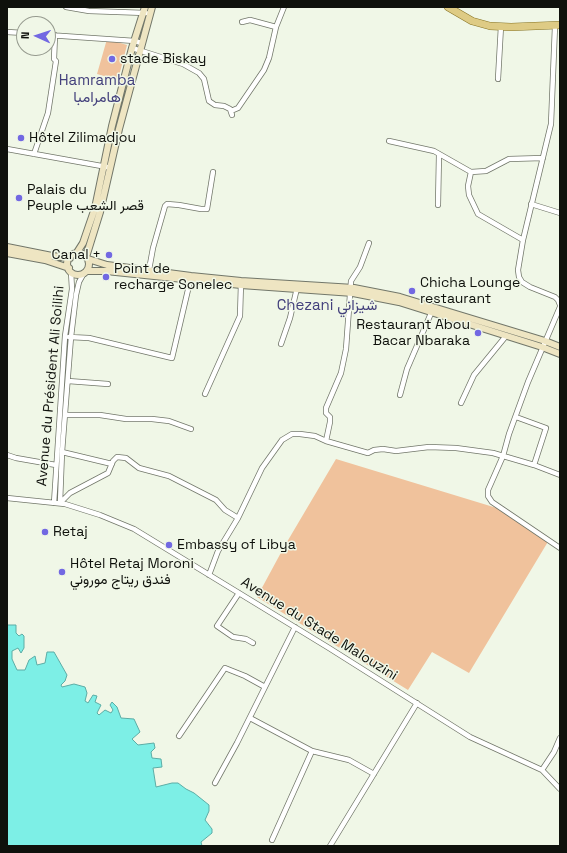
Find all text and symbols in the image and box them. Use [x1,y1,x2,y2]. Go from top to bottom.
north arrow [16,16,56,56]
text: N [18,31,32,39]
place label: stade Biskay [120,51,206,67]
marker: stade Biskay [107,54,117,64]
district label: Hamramba هامرامبا [55,72,139,107]
place label: Hôtel Zilimadjou [29,130,136,146]
marker: Hôtel Zilimadjou [16,133,26,143]
place label: Palais du Peuple قصر الشعب [27,182,144,214]
marker: Palais du Peuple قصر الشعب [14,193,24,203]
place label: Canal + [52,247,101,263]
marker: Canal + [104,250,114,260]
place label: Point de recharge Sonelec [114,261,232,294]
marker: Point de recharge Sonelec [101,272,111,282]
place label: Chicha Lounge restaurant [420,275,520,308]
street label: Avenue du Président Ali Soilihi [34,285,68,487]
marker: Chicha Lounge restaurant [407,286,417,296]
district label: Chezani شيزاني [277,297,377,315]
place label: Restaurant Abou Bacar Nbaraka [356,317,470,350]
marker: Restaurant Abou Bacar Nbaraka [473,328,483,338]
place label: Retaj [53,524,88,540]
marker: Retaj [40,527,50,537]
place label: Embassy of Libya [177,537,296,553]
marker: Embassy of Libya [164,540,174,550]
place label: Hôtel Retaj Moroni فندق ريتاج موروني [70,556,194,588]
marker: Hôtel Retaj Moroni فندق ريتاج موروني [57,567,67,577]
street label: Avenue du Stade Malouzini [238,574,400,684]

